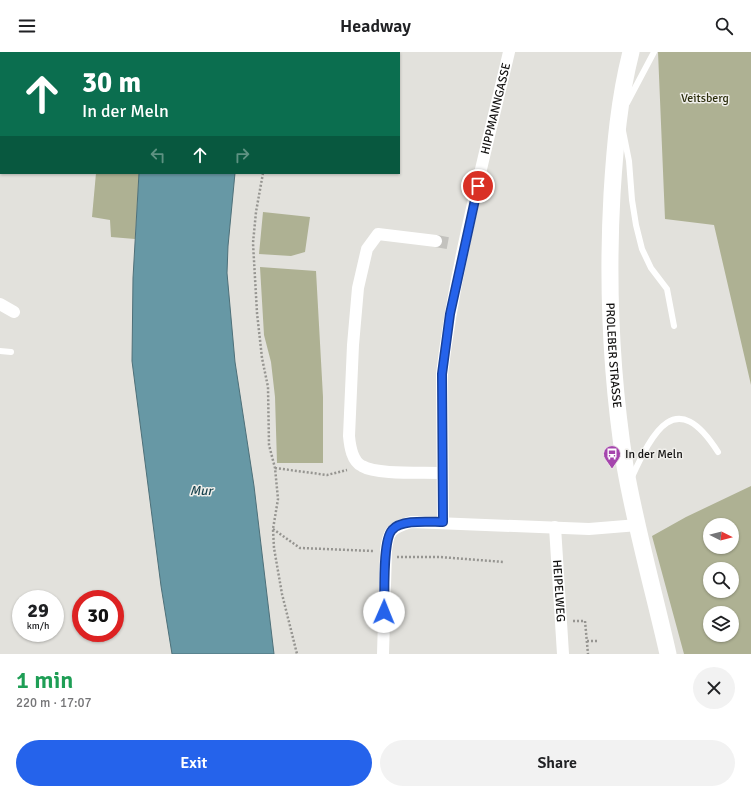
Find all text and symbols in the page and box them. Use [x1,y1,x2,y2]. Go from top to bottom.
icon: menu [16,15,38,37]
text: Headway [340,15,411,37]
icon: search [713,15,735,37]
street label: HIPPMANNGASSE [477,61,514,156]
text: 30 m [82,66,141,100]
icon: ahead [16,68,68,120]
park label: Veitsberg [681,91,729,106]
text: In der Meln [82,100,169,122]
icon: left [147,144,169,166]
icon: ahead [189,144,211,166]
icon: right [231,144,253,166]
pin [461,169,495,203]
icon: arrive [467,175,489,197]
street label: PROLEBER STRASSE [603,302,625,409]
bus stop icon: In der Meln [602,444,622,469]
place label: In der Meln [625,447,683,462]
water label: Mur [190,483,214,499]
north arrow [703,518,739,554]
map controls [703,518,739,642]
street label: HEIPELWEG [550,559,568,622]
button: search [703,562,739,598]
speed limit sign: 30 [72,590,124,642]
position arrow [363,591,405,633]
text: 29 [27,598,49,623]
button: layers [703,606,739,642]
text: km/h [27,620,49,632]
text: 1 min [16,665,73,695]
button: close [693,667,735,709]
text: 220 m · 17:07 [16,695,92,711]
button: Exit [16,740,372,786]
button: Share [380,740,735,786]

